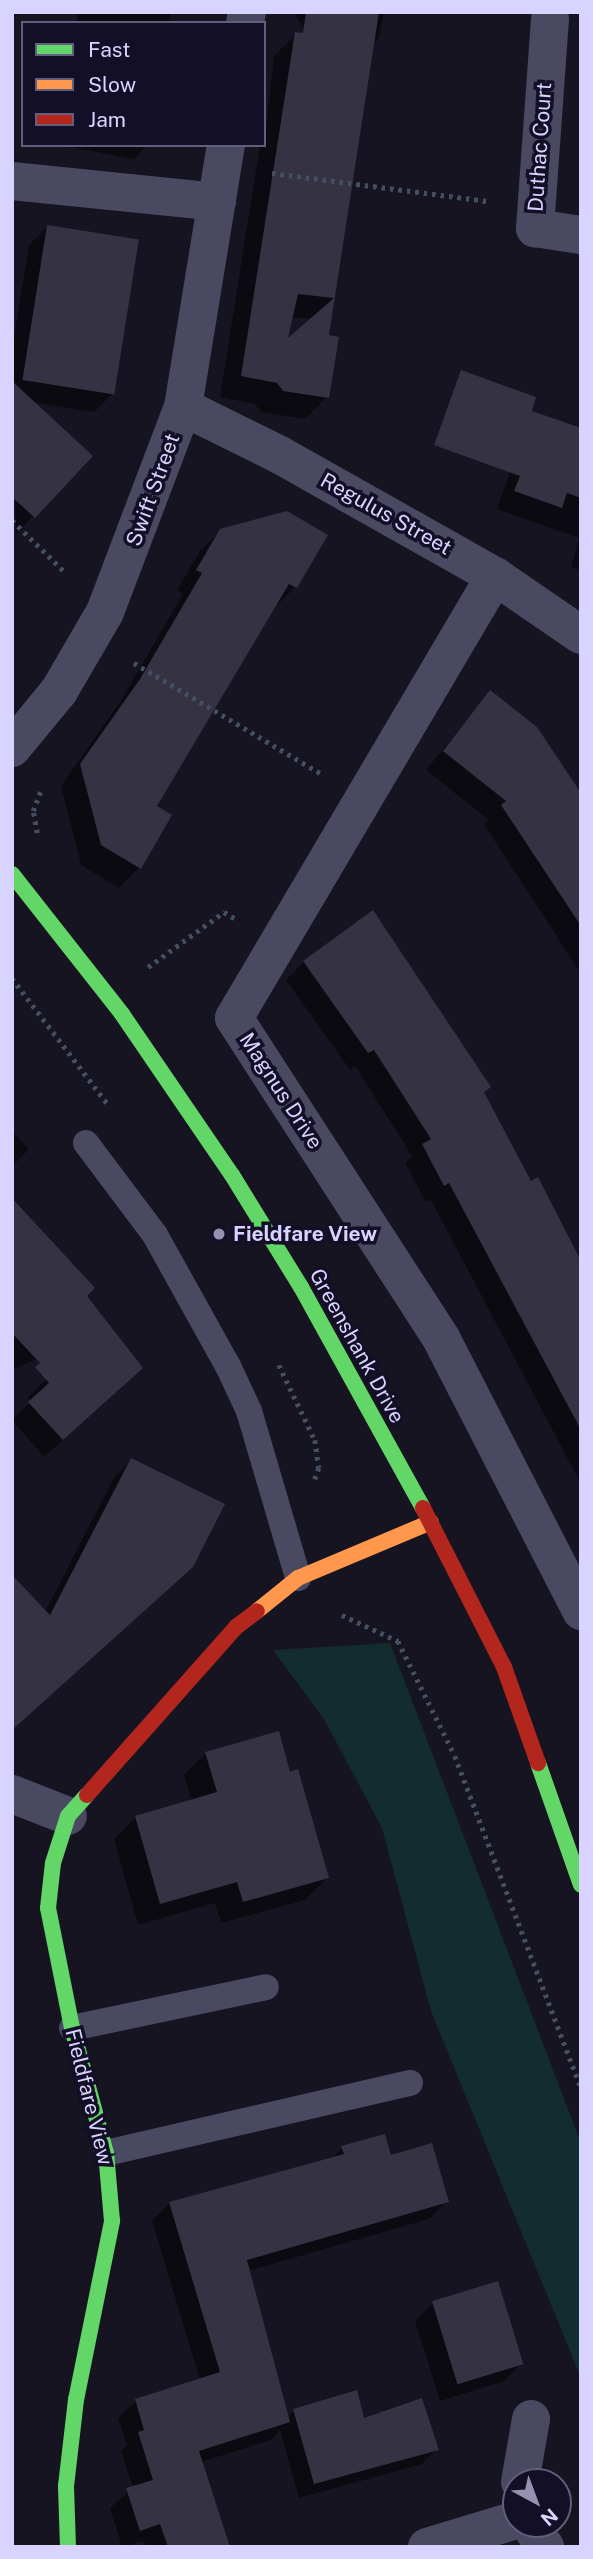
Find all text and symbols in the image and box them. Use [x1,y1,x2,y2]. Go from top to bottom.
legend [21,21,266,147]
text: Fast [88,37,130,62]
text: Slow [88,72,136,97]
street label: Duthac Court [523,81,557,213]
text: Jam [88,107,126,132]
street label: Swift Street [121,430,185,550]
street label: Regulus Street [316,468,456,560]
street label: Magnus Drive [234,1028,328,1154]
place label: Fieldfare View [233,1221,377,1247]
marker: Fieldfare View [211,1226,227,1242]
street label: Greenshank Drive [304,1264,410,1428]
street label: Fieldfare View [60,2026,118,2168]
north arrow [502,2468,572,2538]
text: N [537,2504,562,2531]

